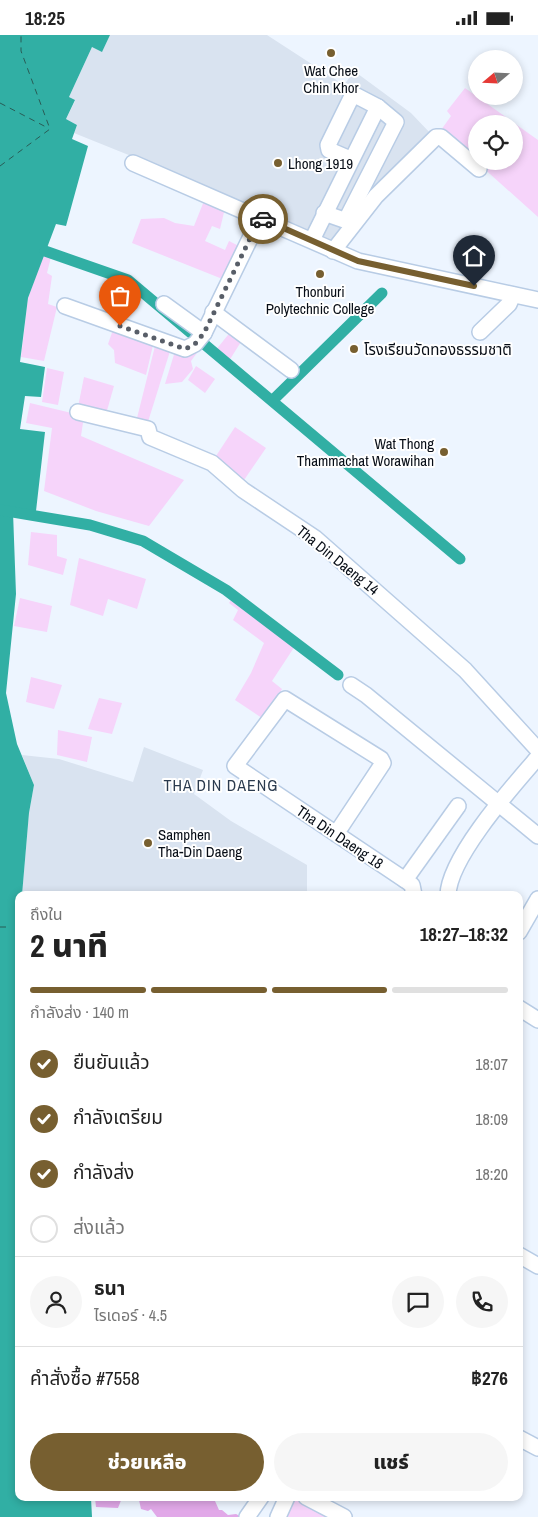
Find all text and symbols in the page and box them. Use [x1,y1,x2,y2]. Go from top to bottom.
text: 18:25 [25,5,65,31]
marker: Wat Chee Chin Khor [325,47,337,59]
north arrow [468,50,522,105]
map controls [468,50,523,170]
place label: Wat Chee Chin Khor [303,60,359,98]
button: locate [468,115,523,170]
place label: Lhong 1919 [288,153,353,174]
marker: Lhong 1919 [272,157,284,169]
courier [238,194,288,244]
icon: car [249,205,277,233]
pin [453,235,495,286]
icon: home [460,242,488,270]
marker: Thonburi Polytechnic College [314,268,326,280]
pin [99,275,141,326]
place label: Thonburi Polytechnic College [266,281,375,319]
icon: bag [106,282,134,310]
place label: โรงเรียนวัดทองธรรมชาติ [364,339,512,360]
marker: โรงเรียนวัดทองธรรมชาติ [348,343,360,355]
place label: Wat Thong Thammachat Worawihan [297,433,434,471]
marker: Wat Thong Thammachat Worawihan [438,446,450,458]
street label: Tha Din Daeng 14 [292,520,384,600]
district label: THA DIN DAENG [163,774,279,796]
street label: Tha Din Daeng 18 [292,800,388,874]
place label: Samphen Tha-Din Daeng [158,824,242,862]
marker: Samphen Tha-Din Daeng [142,837,154,849]
text: ถึงใน [30,903,63,925]
text: 18:27–18:32 [420,921,508,947]
text: 2 นาที [30,924,108,967]
text: กำลังส่ง · 140 m [30,1001,129,1023]
text: ยืนยันแล้ว [73,1049,150,1075]
icon: check [30,1050,58,1078]
text: 18:07 [475,1053,508,1075]
text: กำลังเตรียม [73,1104,163,1130]
icon: check [30,1105,58,1133]
text: 18:09 [475,1108,508,1130]
text: กำลังส่ง [73,1159,134,1185]
icon: check [30,1160,58,1188]
text: 18:20 [475,1163,508,1185]
text: ส่งแล้ว [73,1214,125,1240]
text: ธนา [94,1275,125,1301]
button: person [30,1276,82,1328]
button: chat [392,1276,444,1328]
button: phone [456,1276,508,1328]
text: ไรเดอร์ · 4.5 [94,1304,167,1326]
text: คำสั่งซื้อ #7558 [30,1365,140,1391]
text: ฿276 [471,1365,508,1391]
button: ช่วยเหลือ [30,1433,264,1491]
button: แชร์ [274,1433,508,1491]

